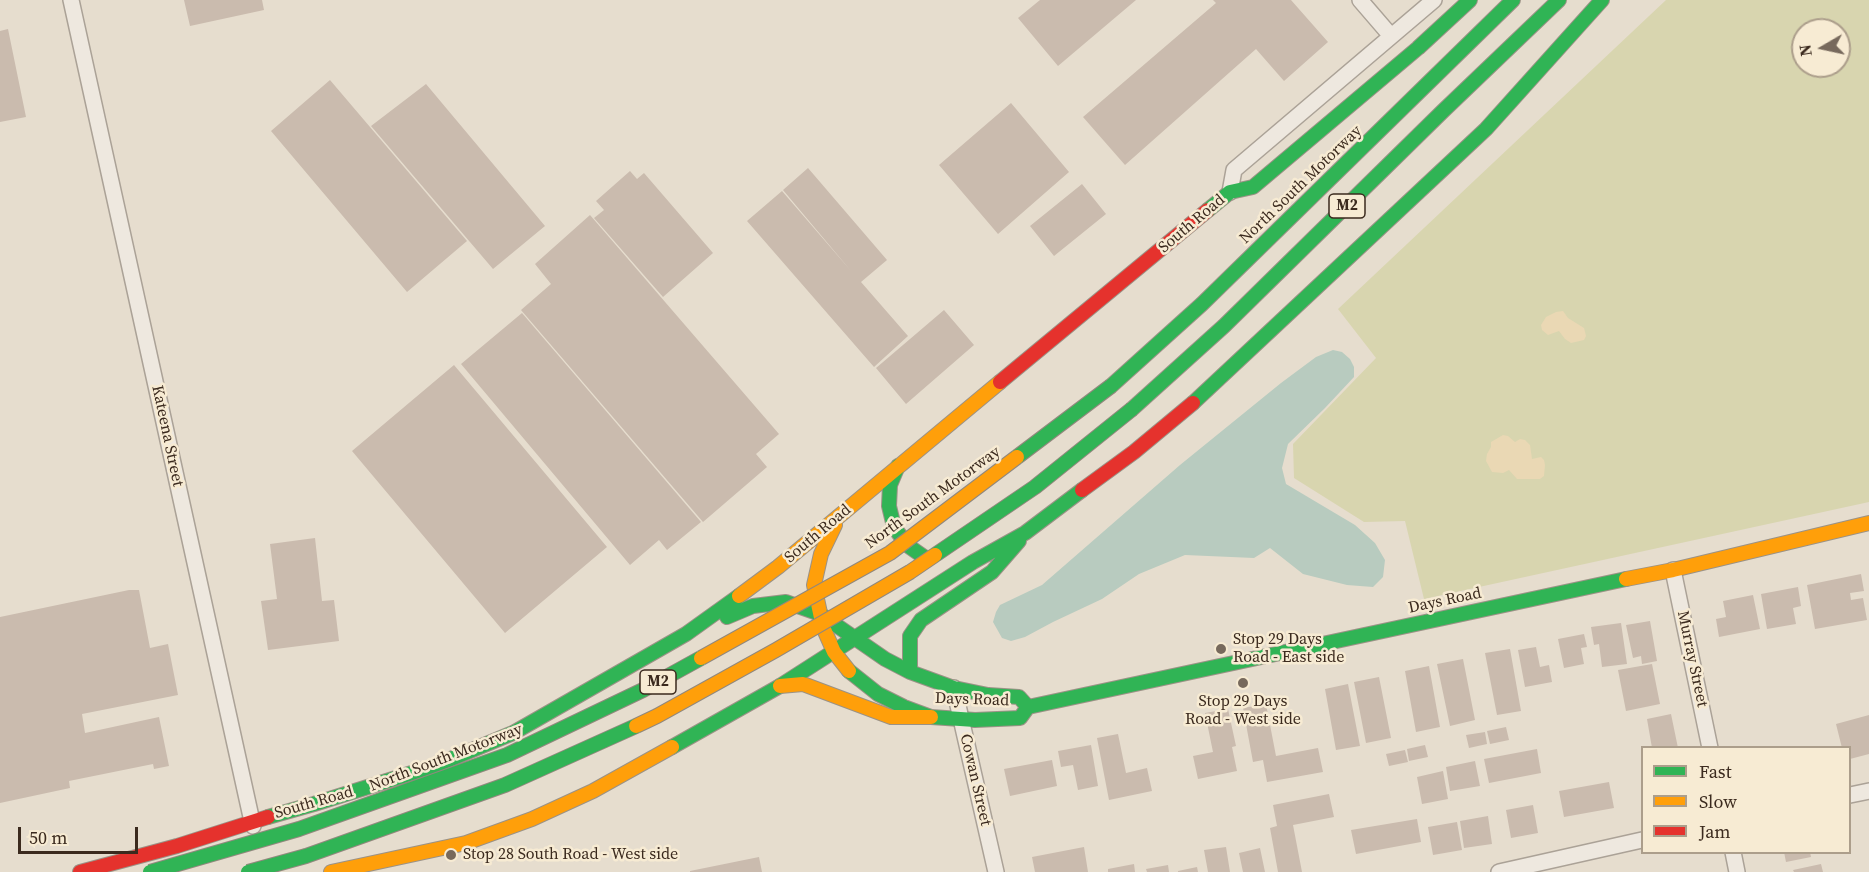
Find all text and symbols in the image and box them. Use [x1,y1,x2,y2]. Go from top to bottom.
north arrow [1791,18,1851,78]
text: N [1793,43,1817,58]
street label: North South Motorway [1236,122,1366,248]
street label: South Road [1155,191,1229,257]
road number: M2 [1329,194,1365,218]
street label: Kateena Street [147,384,187,488]
street label: North South Motorway [862,442,1004,554]
street label: South Road [781,501,855,567]
street label: Days Road [1407,584,1483,618]
street label: Murray Street [1672,609,1712,709]
place label: Stop 29 Days Road - East side [1233,630,1344,668]
marker: Stop 29 Days Road - East side [1214,642,1228,656]
road number: M2 [640,670,676,694]
marker: Stop 29 Days Road - West side [1236,676,1250,690]
street label: Days Road [935,689,1009,711]
place label: Stop 29 Days Road - West side [1185,692,1301,730]
street label: North South Motorway [367,720,525,796]
street label: Cowan Street [955,732,995,828]
legend [1641,746,1851,854]
text: Fast [1699,759,1732,784]
street label: South Road [272,783,356,823]
text: Slow [1699,789,1737,814]
scale bar [21,815,141,853]
text: Jam [1699,819,1731,844]
text: 50 m [29,825,67,850]
place label: Stop 28 South Road - West side [463,845,678,865]
marker: Stop 28 South Road - West side [444,848,458,862]

